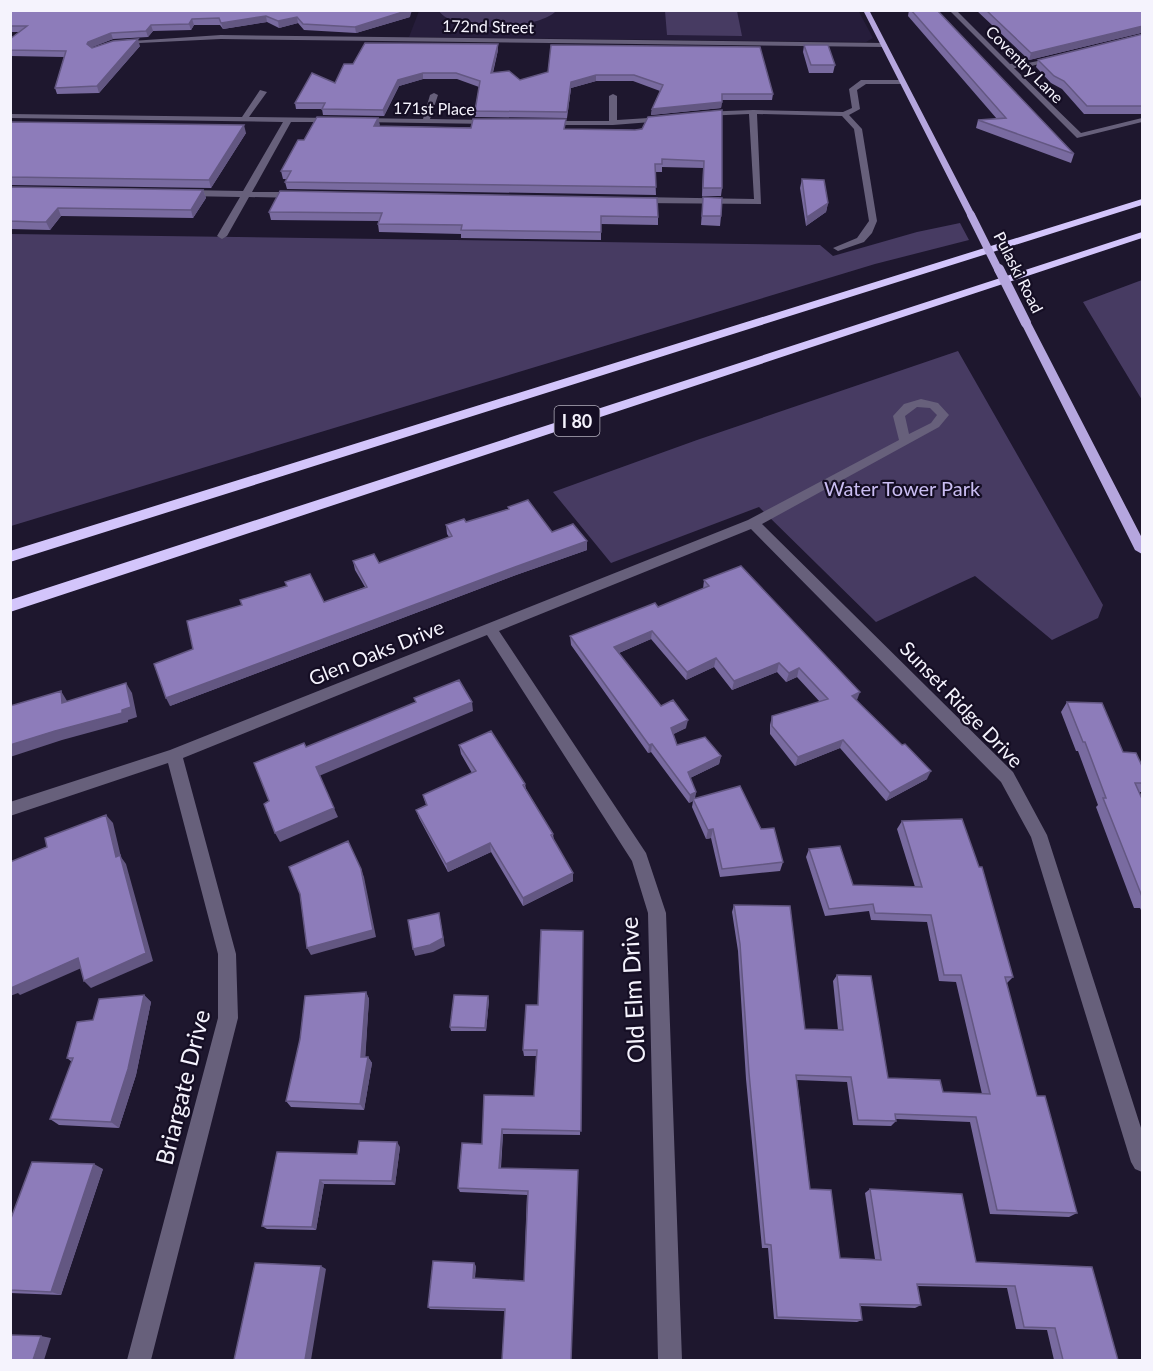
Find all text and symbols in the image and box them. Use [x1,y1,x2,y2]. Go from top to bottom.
street label: 172nd Street [442,16,534,36]
street label: Coventry Lane [982,21,1068,107]
street label: 171st Place [393,98,475,118]
street label: Pulaski Road [990,228,1048,316]
road number: I 80 [554,406,600,436]
park label: Water Tower Park [824,476,981,500]
street label: Glen Oaks Drive [305,614,447,690]
street label: Sunset Ridge Drive [896,636,1028,772]
street label: Old Elm Drive [614,916,650,1064]
street label: Briargate Drive [149,1006,215,1168]

